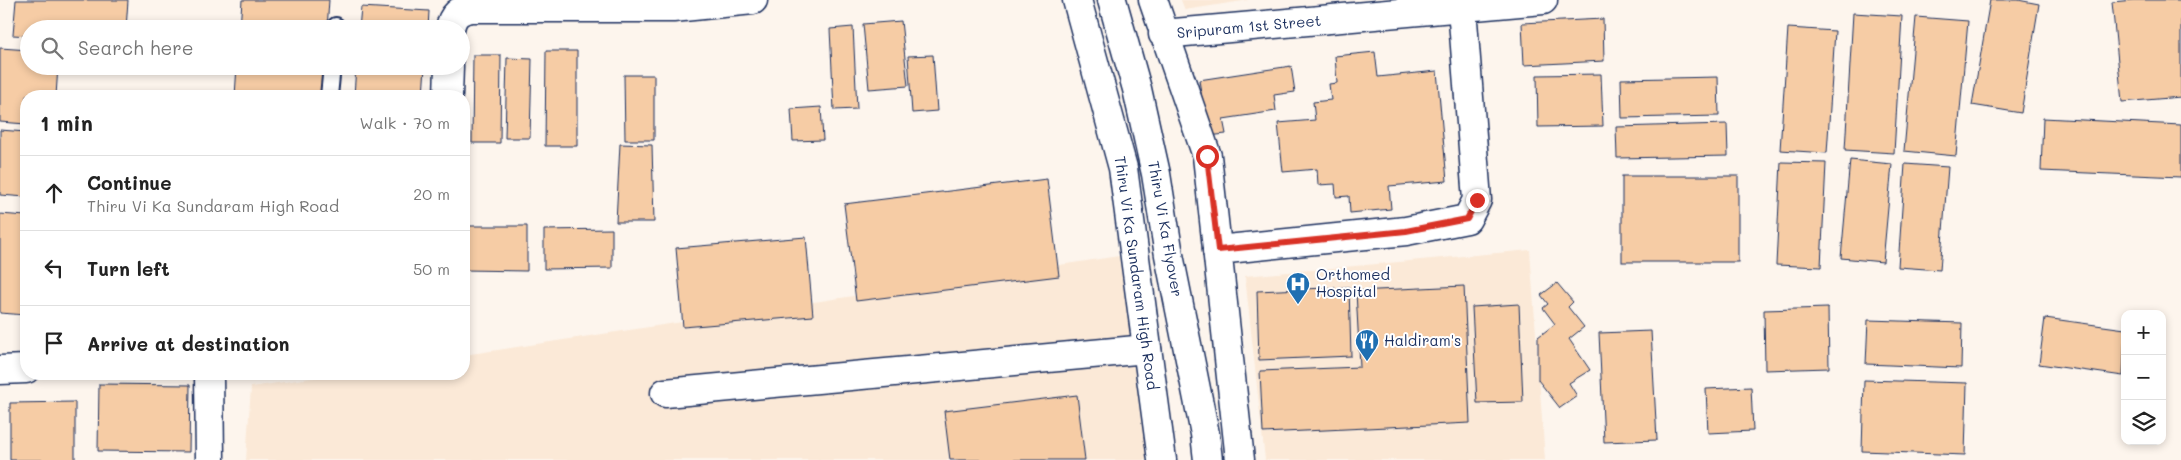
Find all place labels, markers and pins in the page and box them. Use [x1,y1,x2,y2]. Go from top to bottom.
place label: Orthomed Hospital [1316,264,1390,301]
hospital icon: Orthomed Hospital [1285,271,1311,305]
restaurant icon: Haldiram's [1354,328,1380,362]
place label: Haldiram's [1384,330,1461,350]

